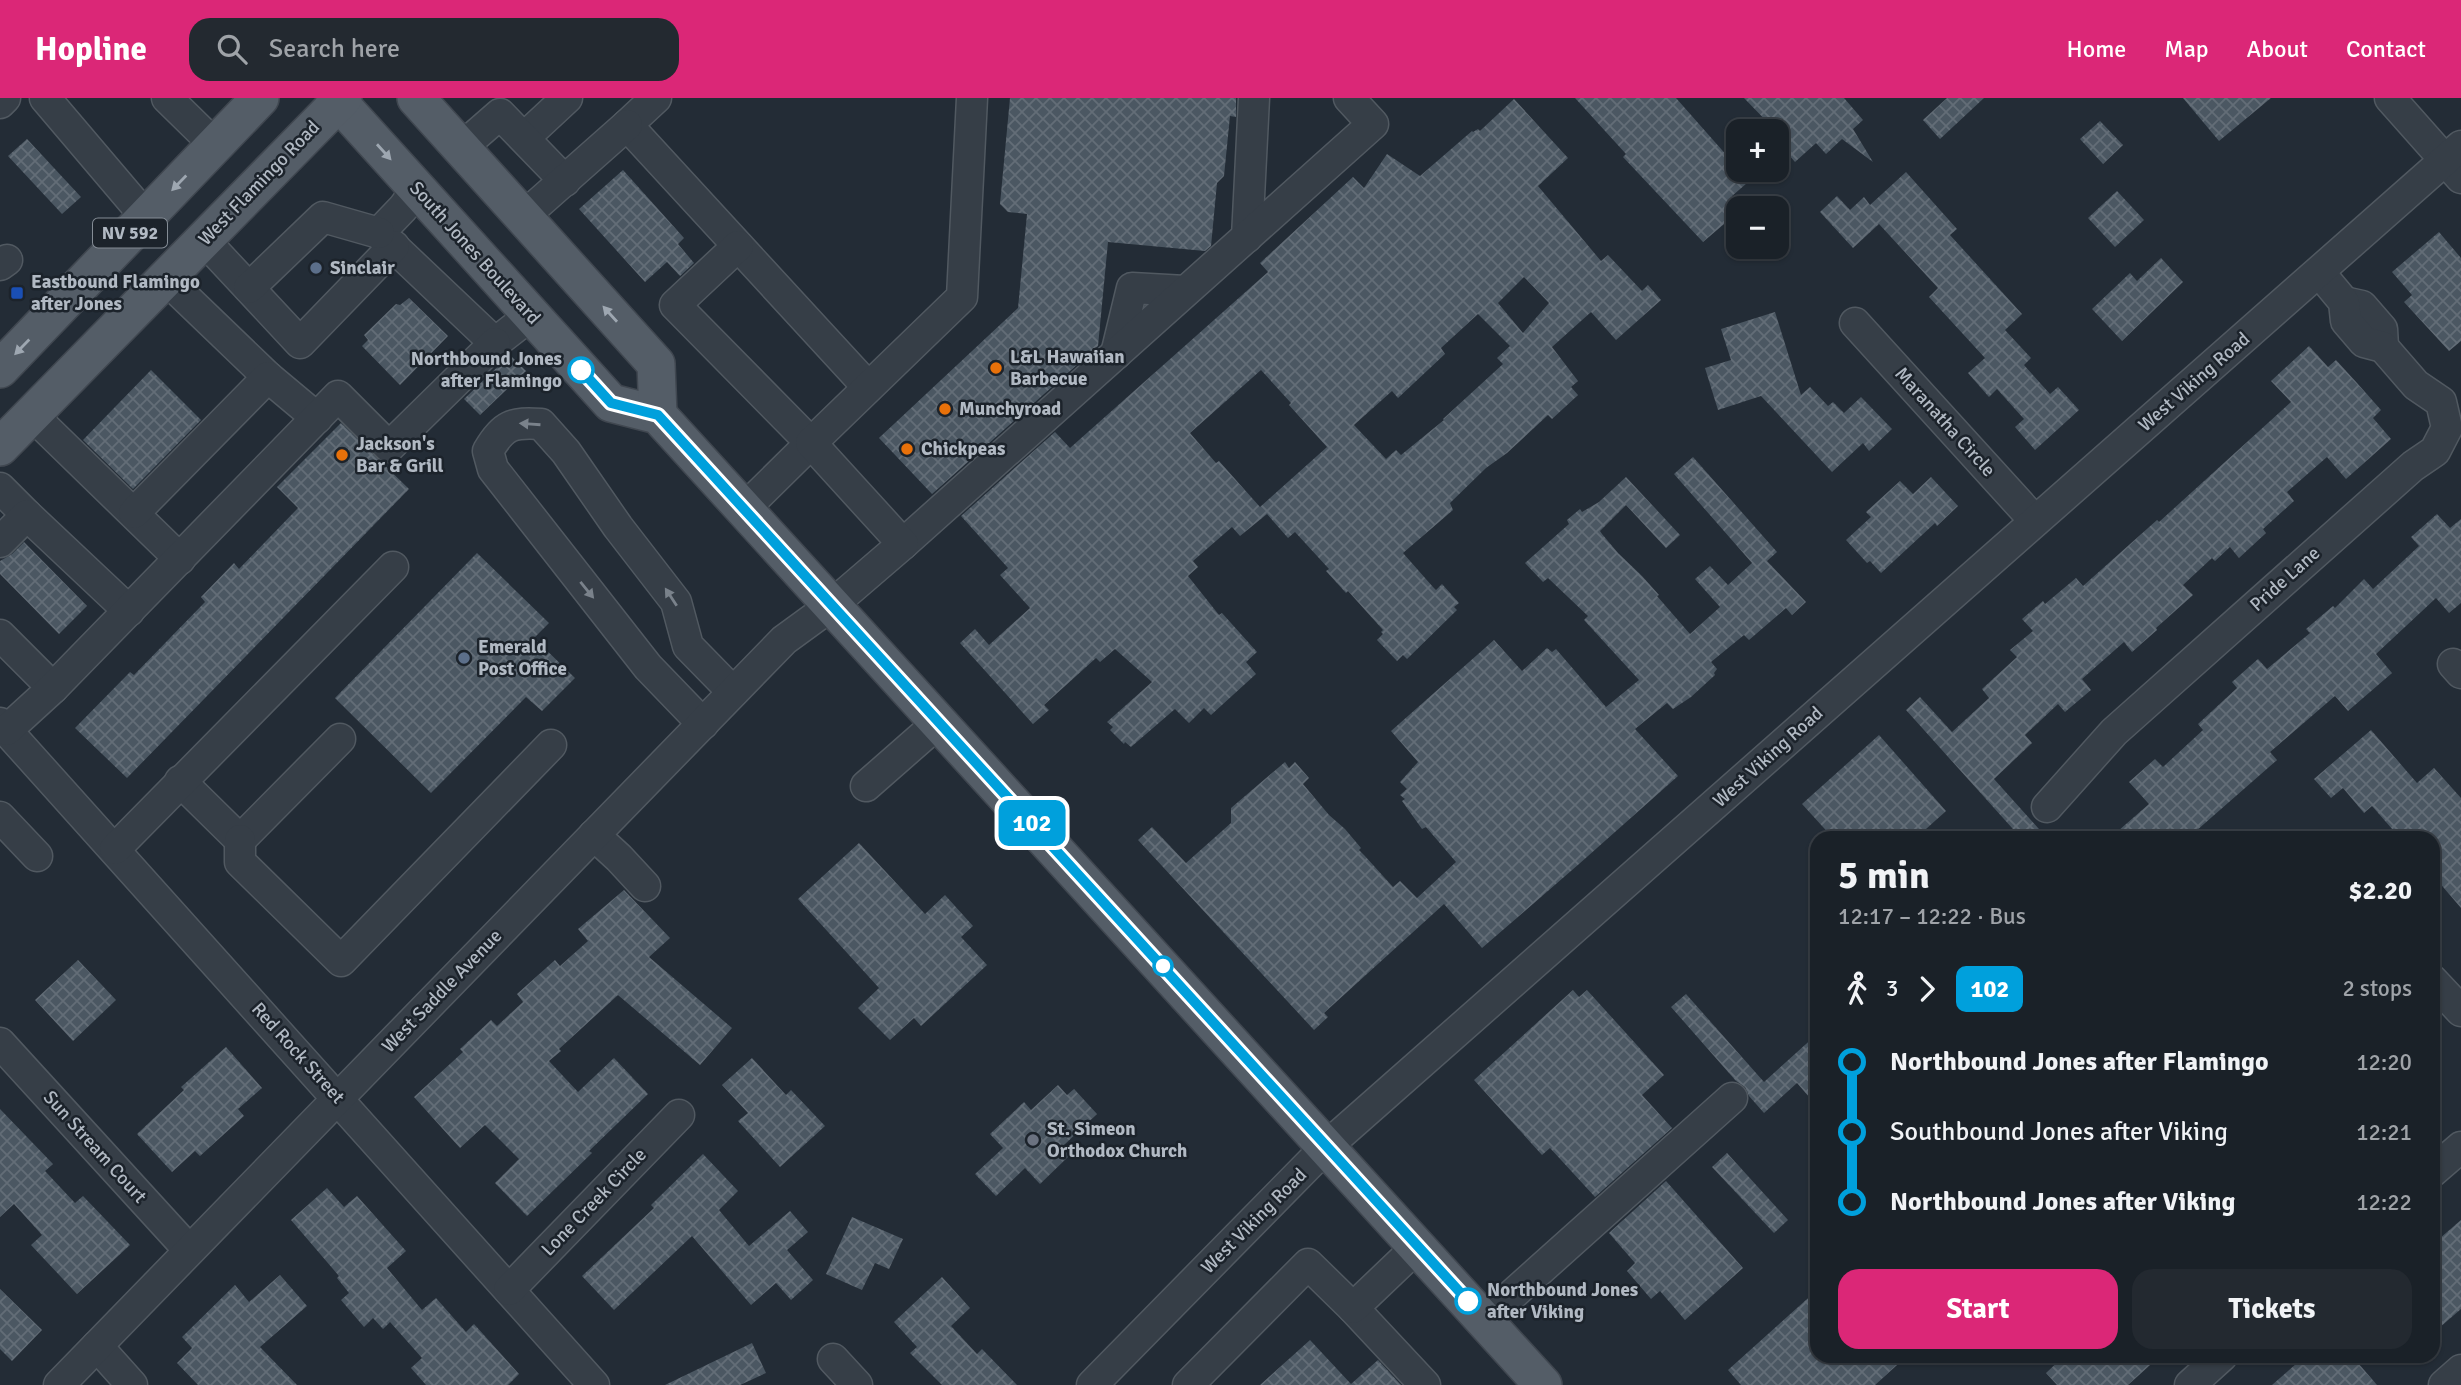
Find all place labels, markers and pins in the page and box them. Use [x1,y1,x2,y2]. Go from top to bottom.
place label: Sinclair [330,256,395,280]
marker: Sinclair [308,260,324,276]
place label: Eastbound Flamingo after Jones [31,270,200,316]
marker: Eastbound Flamingo after Jones [9,285,25,301]
place label: L&L Hawaiian Barbecue [1010,345,1125,391]
place label: Northbound Jones after Flamingo [411,347,562,393]
marker: Northbound Jones after Flamingo [568,357,594,383]
marker: L&L Hawaiian Barbecue [988,360,1004,376]
place label: Munchyroad [959,397,1061,421]
marker: Munchyroad [937,401,953,417]
place label: Jackson's Bar & Grill [356,432,444,478]
place label: Chickpeas [921,437,1005,461]
marker: Chickpeas [899,441,915,457]
marker: Jackson's Bar & Grill [334,447,350,463]
place label: Emerald Post Office [478,635,567,681]
marker: Emerald Post Office [456,650,472,666]
unlabelled marker [1153,956,1173,976]
place label: St. Simeon Orthodox Church [1047,1117,1187,1163]
marker: St. Simeon Orthodox Church [1025,1132,1041,1148]
place label: Northbound Jones after Viking [1487,1278,1638,1324]
marker: Northbound Jones after Viking [1455,1288,1481,1314]

